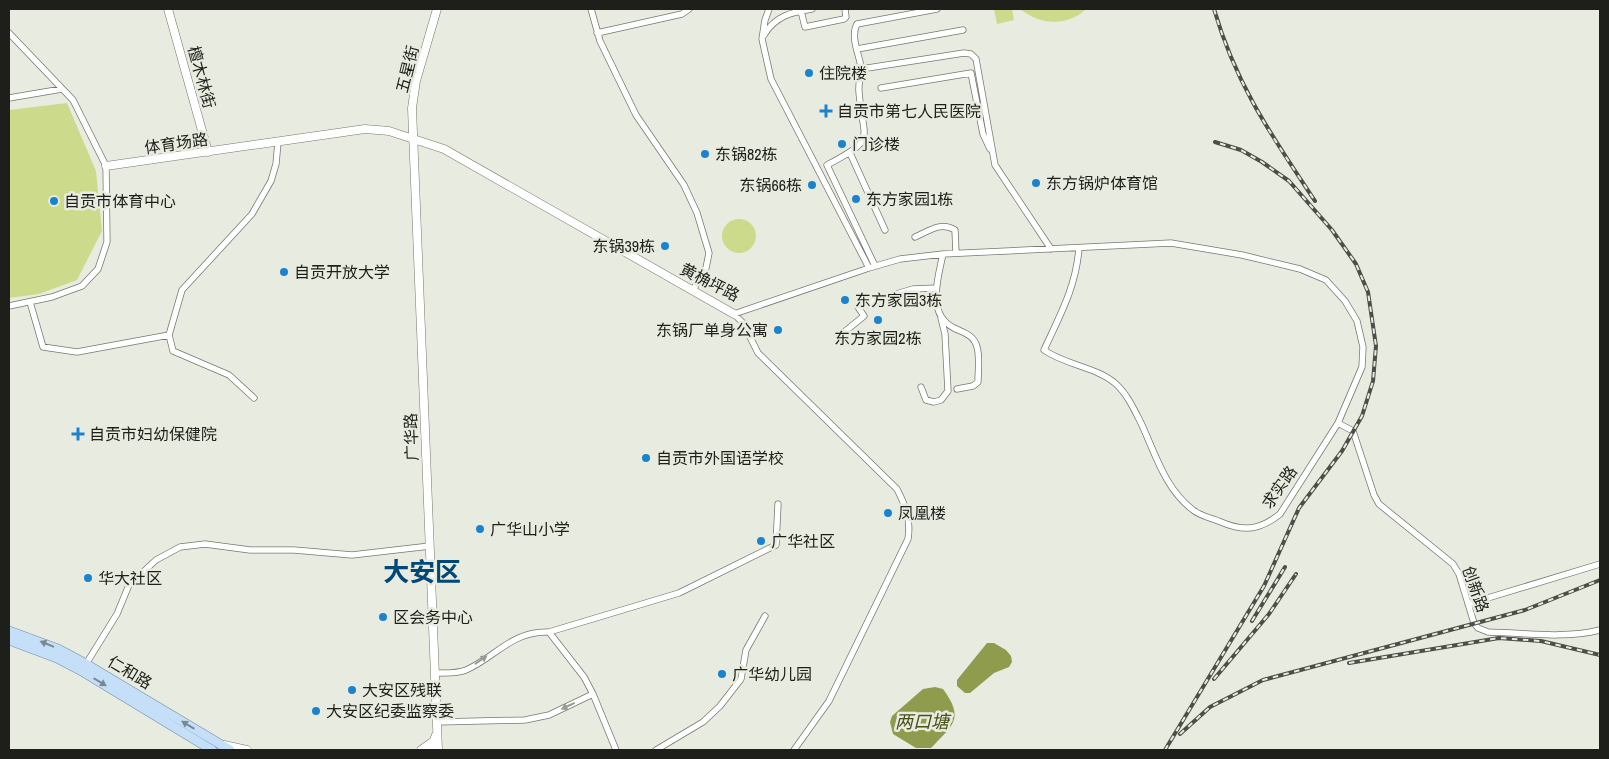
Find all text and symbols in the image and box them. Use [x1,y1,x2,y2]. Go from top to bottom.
street label: 檀木林街 [183,43,221,111]
street label: 五星街 [391,43,423,95]
place label: 住院楼 [819,62,867,84]
marker: 住院楼 [803,67,815,79]
place label: 自贡市第七人民医院 [837,100,981,122]
marker: 自贡市第七人民医院 [819,104,833,118]
street label: 体育场路 [143,128,209,158]
place label: 门诊楼 [852,133,900,155]
marker: 门诊楼 [836,138,848,150]
place label: 东锅82栋 [715,143,778,165]
marker: 东锅82栋 [699,148,711,160]
place label: 东方锅炉体育馆 [1046,172,1158,194]
place label: 东锅66栋 [739,174,802,196]
marker: 东方锅炉体育馆 [1030,177,1042,189]
marker: 东锅66栋 [806,179,818,191]
place label: 东方家园1栋 [866,188,953,210]
place label: 自贡市体育中心 [64,190,176,212]
marker: 东方家园1栋 [850,193,862,205]
marker: 自贡市体育中心 [48,195,60,207]
place label: 东锅39栋 [592,235,655,257]
marker: 东锅39栋 [659,240,671,252]
street label: 黄桷坪路 [676,258,744,306]
place label: 自贡开放大学 [294,261,390,283]
marker: 自贡开放大学 [278,266,290,278]
place label: 东方家园3栋 [855,289,942,311]
marker: 东方家园3栋 [839,294,851,306]
marker: 东方家园2栋 [872,314,884,326]
place label: 东锅厂单身公寓 [656,319,768,341]
marker: 东锅厂单身公寓 [772,324,784,336]
place label: 东方家园2栋 [834,327,922,349]
street label: 广华路 [399,413,423,461]
place label: 自贡市妇幼保健院 [89,423,217,445]
marker: 自贡市妇幼保健院 [71,427,85,441]
place label: 自贡市外国语学校 [656,447,784,469]
marker: 自贡市外国语学校 [640,452,652,464]
street label: 求实路 [1256,461,1302,513]
place label: 凤凰楼 [898,502,946,524]
marker: 凤凰楼 [882,507,894,519]
place label: 广华山小学 [490,518,570,540]
marker: 广华山小学 [474,523,486,535]
place label: 广华社区 [771,530,835,552]
marker: 广华社区 [755,535,767,547]
district label: 大安区 [383,554,461,589]
street label: 创新路 [1457,563,1495,615]
place label: 华大社区 [98,567,162,589]
marker: 华大社区 [82,572,94,584]
place label: 区会务中心 [393,606,473,628]
marker: 区会务中心 [377,611,389,623]
one-way arrow [40,640,54,648]
street label: 仁和路 [104,650,156,694]
one-way arrow [474,655,488,665]
place label: 广华幼儿园 [732,663,812,685]
marker: 广华幼儿园 [716,668,728,680]
one-way arrow [94,678,107,687]
place label: 大安区残联 [362,679,442,701]
marker: 大安区残联 [346,684,358,696]
place label: 大安区纪委监察委 [326,700,454,722]
one-way arrow [561,702,575,710]
marker: 大安区纪委监察委 [310,705,322,717]
water label: 两口塘 [895,709,952,734]
one-way arrow [182,720,195,729]

